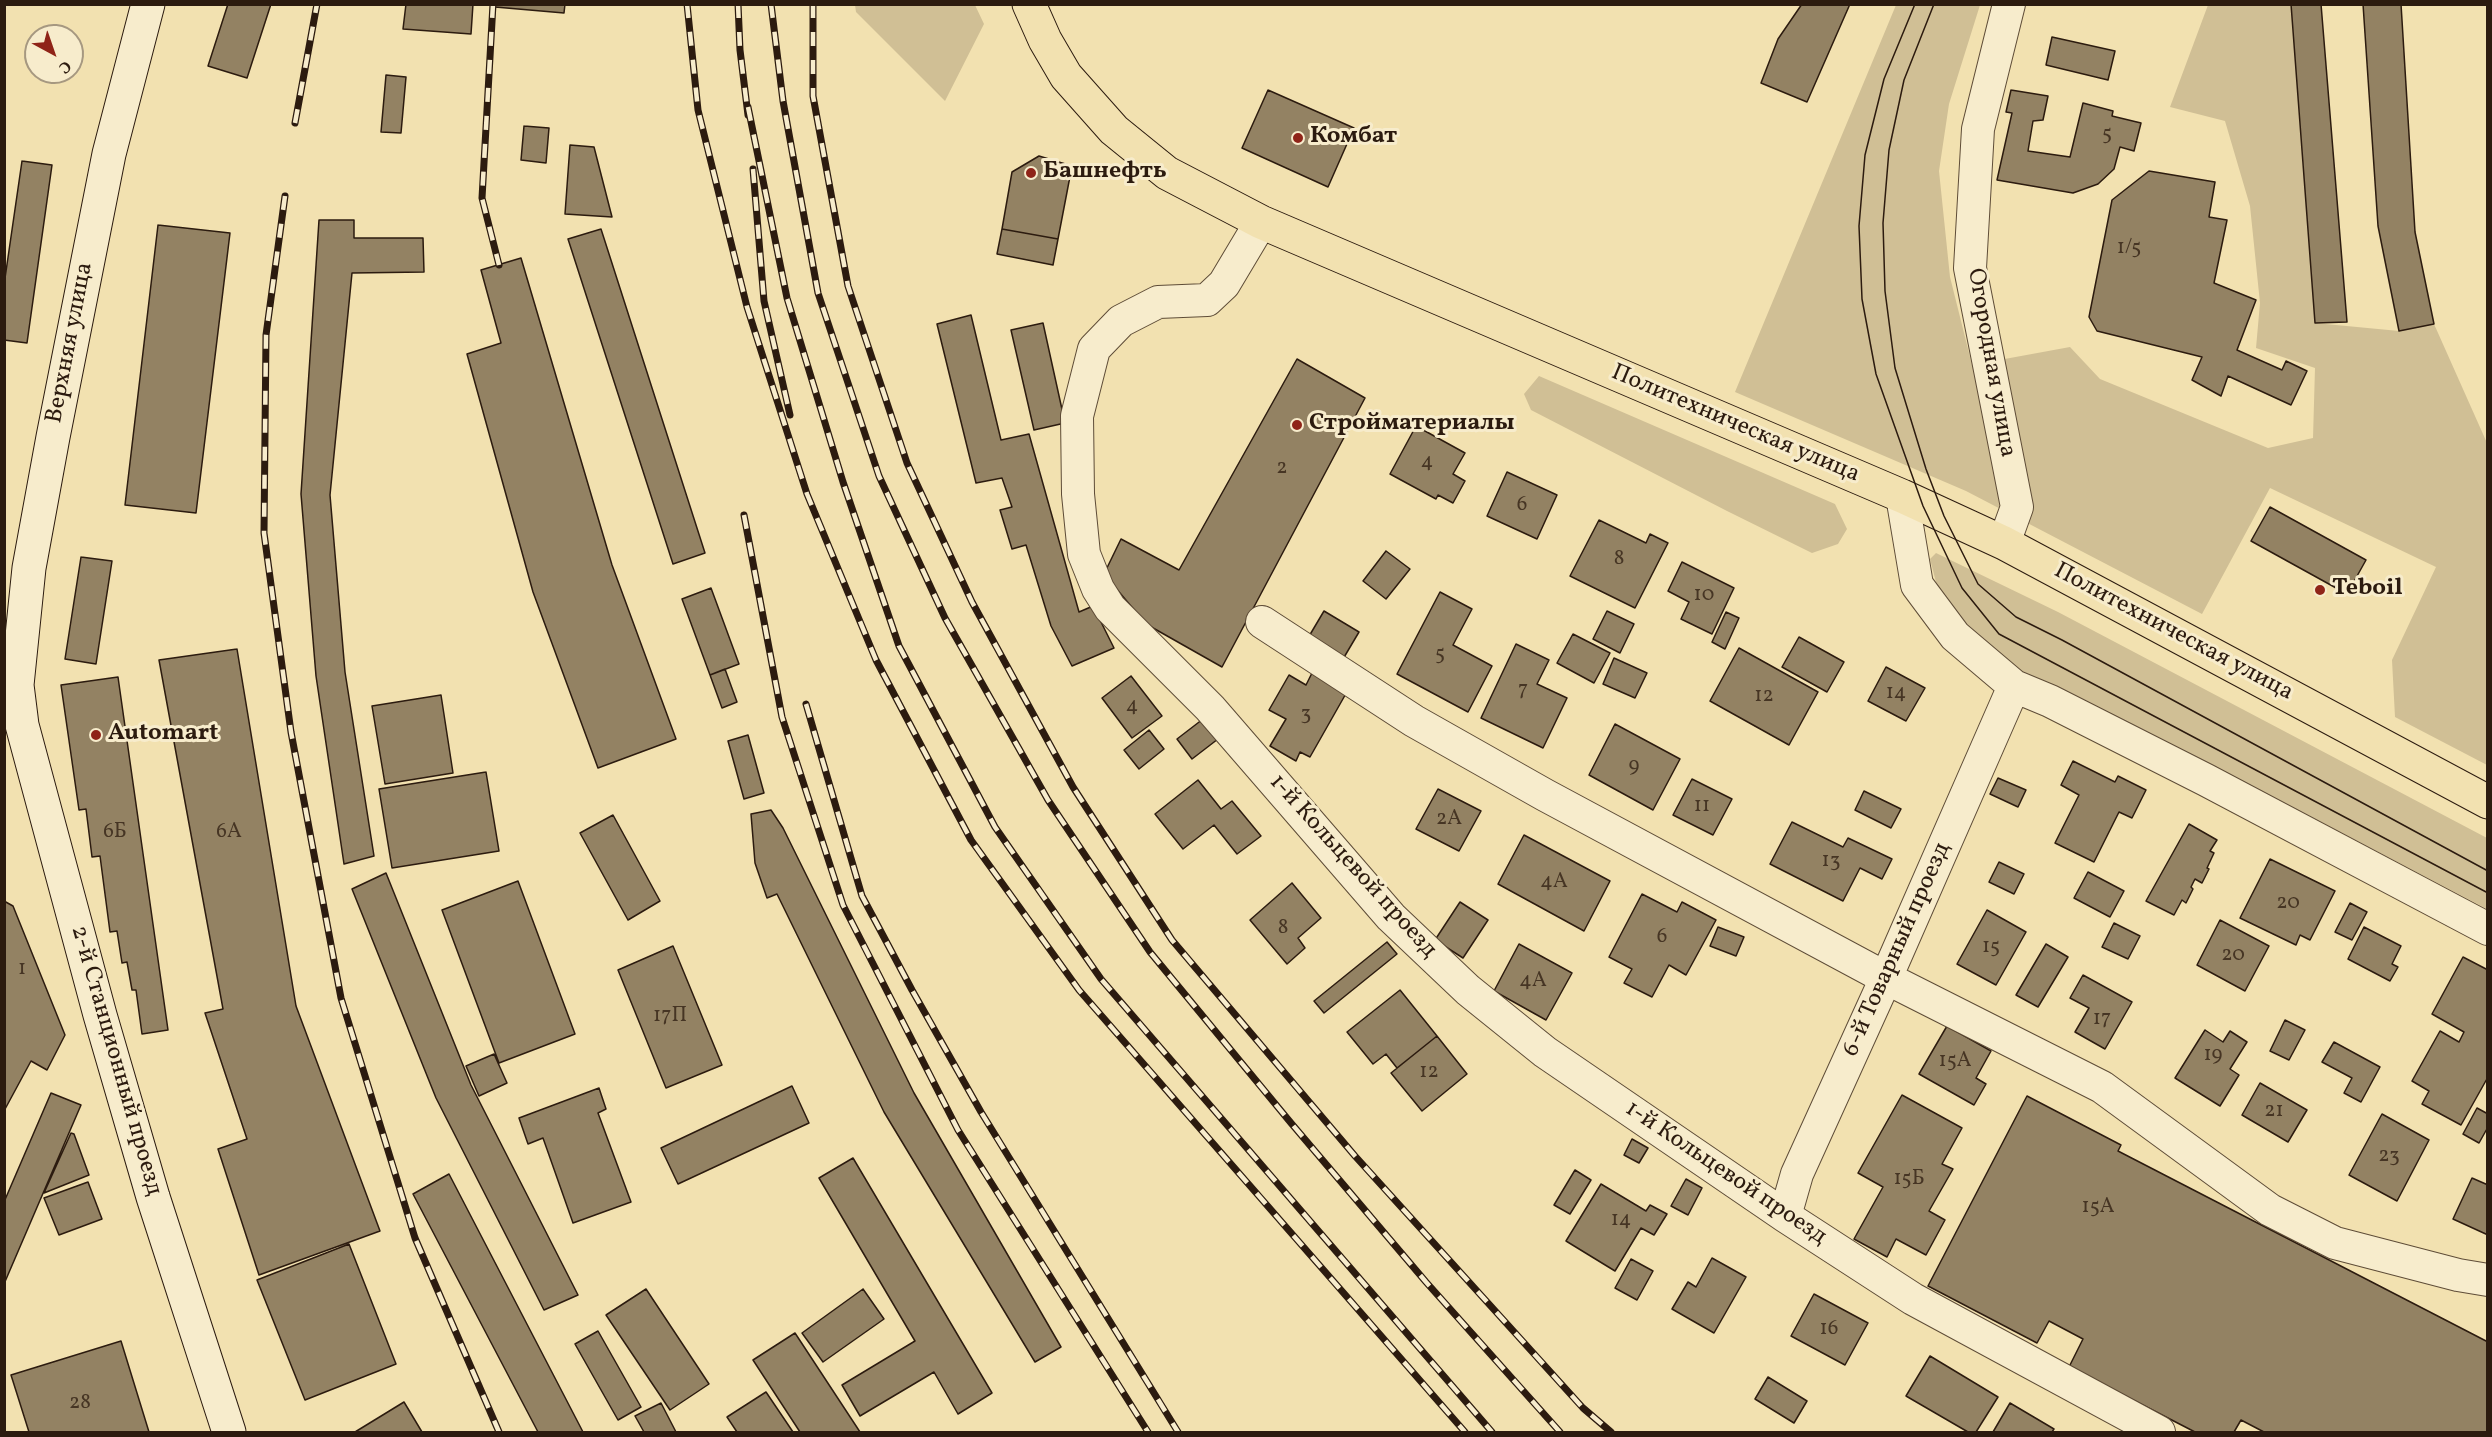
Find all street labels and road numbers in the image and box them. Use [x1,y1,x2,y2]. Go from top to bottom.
street label: Верхняя улица [41,260,101,426]
street label: Огородная улица [1959,266,2021,460]
street label: Политехническая улица [1606,360,1864,490]
street label: Политехническая улица [2048,558,2298,708]
street label: 1-й Кольцевой проезд [1262,769,1442,965]
street label: 6-й Товарный проезд [1838,838,1958,1062]
street label: 2-й Станционный проезд [63,923,167,1199]
street label: 1-й Кольцевой проезд [1619,1096,1831,1252]

